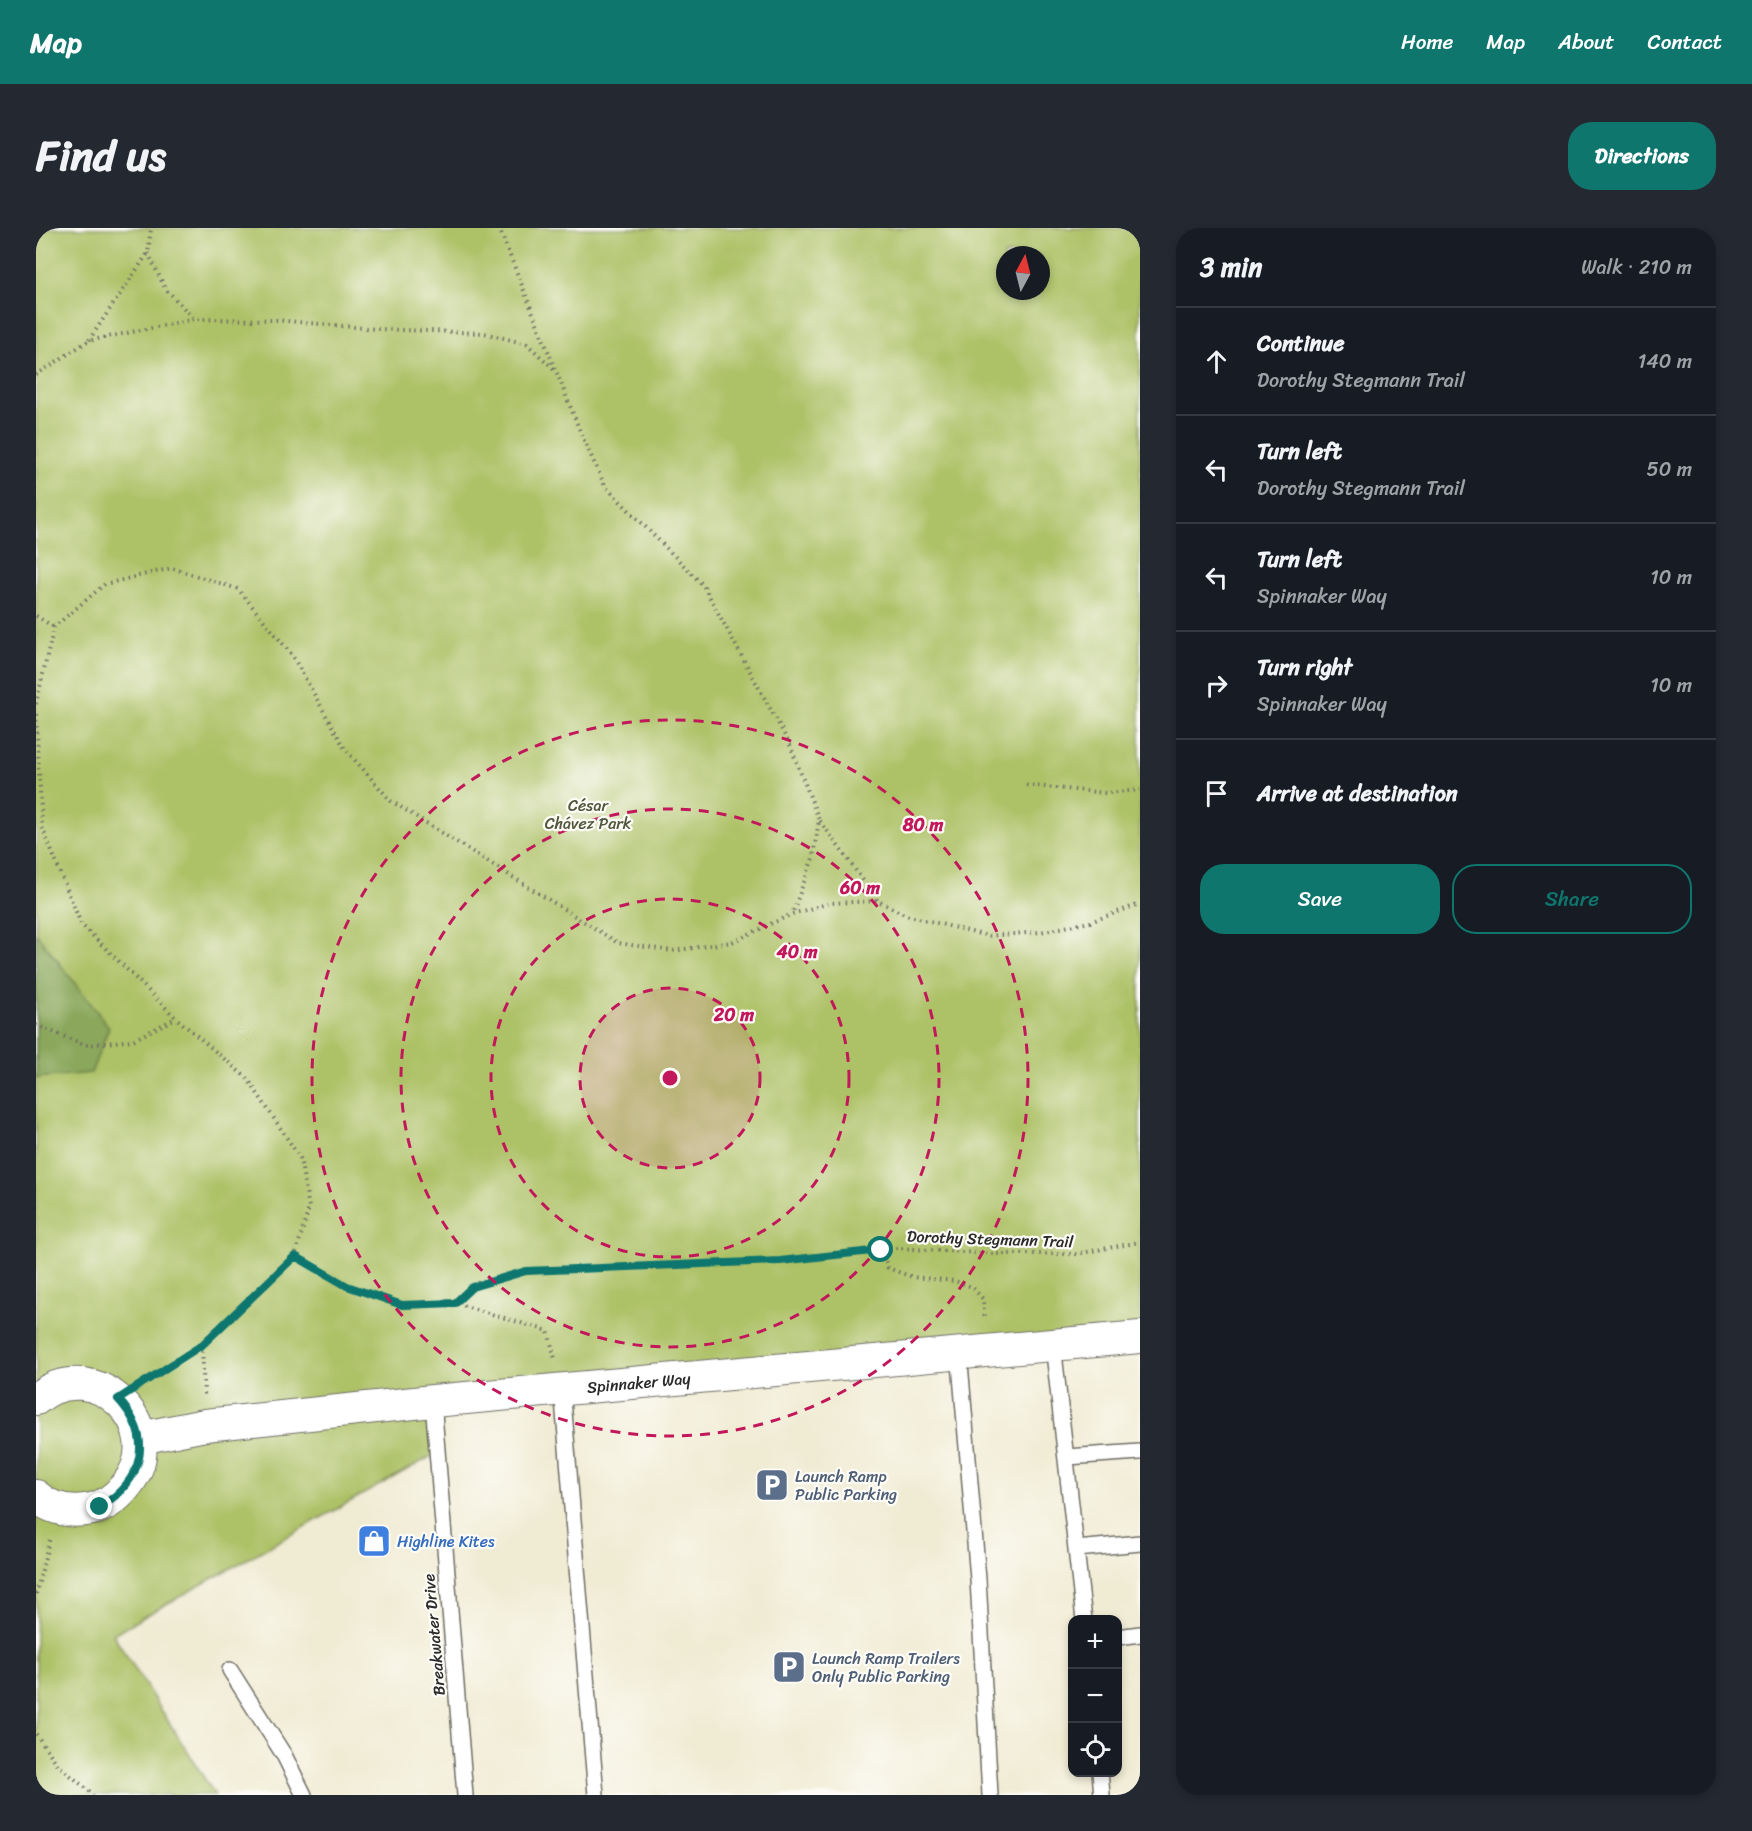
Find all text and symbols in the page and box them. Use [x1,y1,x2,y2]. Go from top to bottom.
text: Map [30,18,82,67]
text: Home [1401,23,1453,61]
text: Map [1486,23,1525,61]
text: About [1558,23,1615,61]
text: Contact [1648,23,1722,61]
text: Find us [36,119,166,193]
button: Directions [1568,122,1716,190]
text: 3 min [1200,244,1262,290]
north arrow [996,246,1050,300]
text: Walk · 210 m [1581,250,1692,285]
text: Continue [1257,324,1345,363]
text: 140 m [1638,344,1692,379]
icon: ahead [1200,345,1233,378]
text: Dorothy Stegmann Trail [1257,363,1465,398]
text: Turn left [1257,432,1342,471]
text: 50 m [1647,452,1692,487]
icon: left [1200,453,1233,486]
text: Dorothy Stegmann Trail [1257,471,1465,506]
text: Turn left [1257,540,1342,579]
text: 10 m [1650,560,1692,595]
icon: left [1200,561,1233,594]
text: Spinnaker Way [1257,579,1387,614]
text: Turn right [1257,648,1352,687]
text: 10 m [1650,668,1692,703]
icon: right [1200,669,1233,702]
text: Spinnaker Way [1257,687,1387,722]
text: Arrive at destination [1257,774,1458,813]
icon: arrive [1200,777,1233,810]
park label: César Chávez Park [545,791,632,838]
text: 80 m [902,809,944,841]
button: Save [1200,864,1440,934]
button: Share [1452,864,1692,934]
text: 60 m [839,872,880,904]
text: 40 m [775,936,818,968]
text: 20 m [713,999,754,1031]
centre of rings [660,1068,680,1088]
street label: Dorothy Stegmann Trail [906,1222,1074,1256]
route start [867,1236,893,1262]
street label: Spinnaker Way [586,1363,692,1402]
place label: Launch Ramp Public Parking [795,1462,897,1509]
parking icon: Launch Ramp Public Parking [754,1467,790,1503]
route end [86,1493,112,1519]
shop icon: Highline Kites [356,1523,392,1559]
place label: Highline Kites [397,1527,495,1556]
street label: Breakwater Drive [414,1573,454,1697]
map controls [1068,1615,1122,1777]
button: + [1068,1615,1122,1669]
place label: Launch Ramp Trailers Only Public Parking [812,1644,960,1691]
parking icon: Launch Ramp Trailers Only Public Parking [771,1649,807,1685]
button: − [1068,1669,1122,1723]
button: locate [1068,1723,1122,1777]

